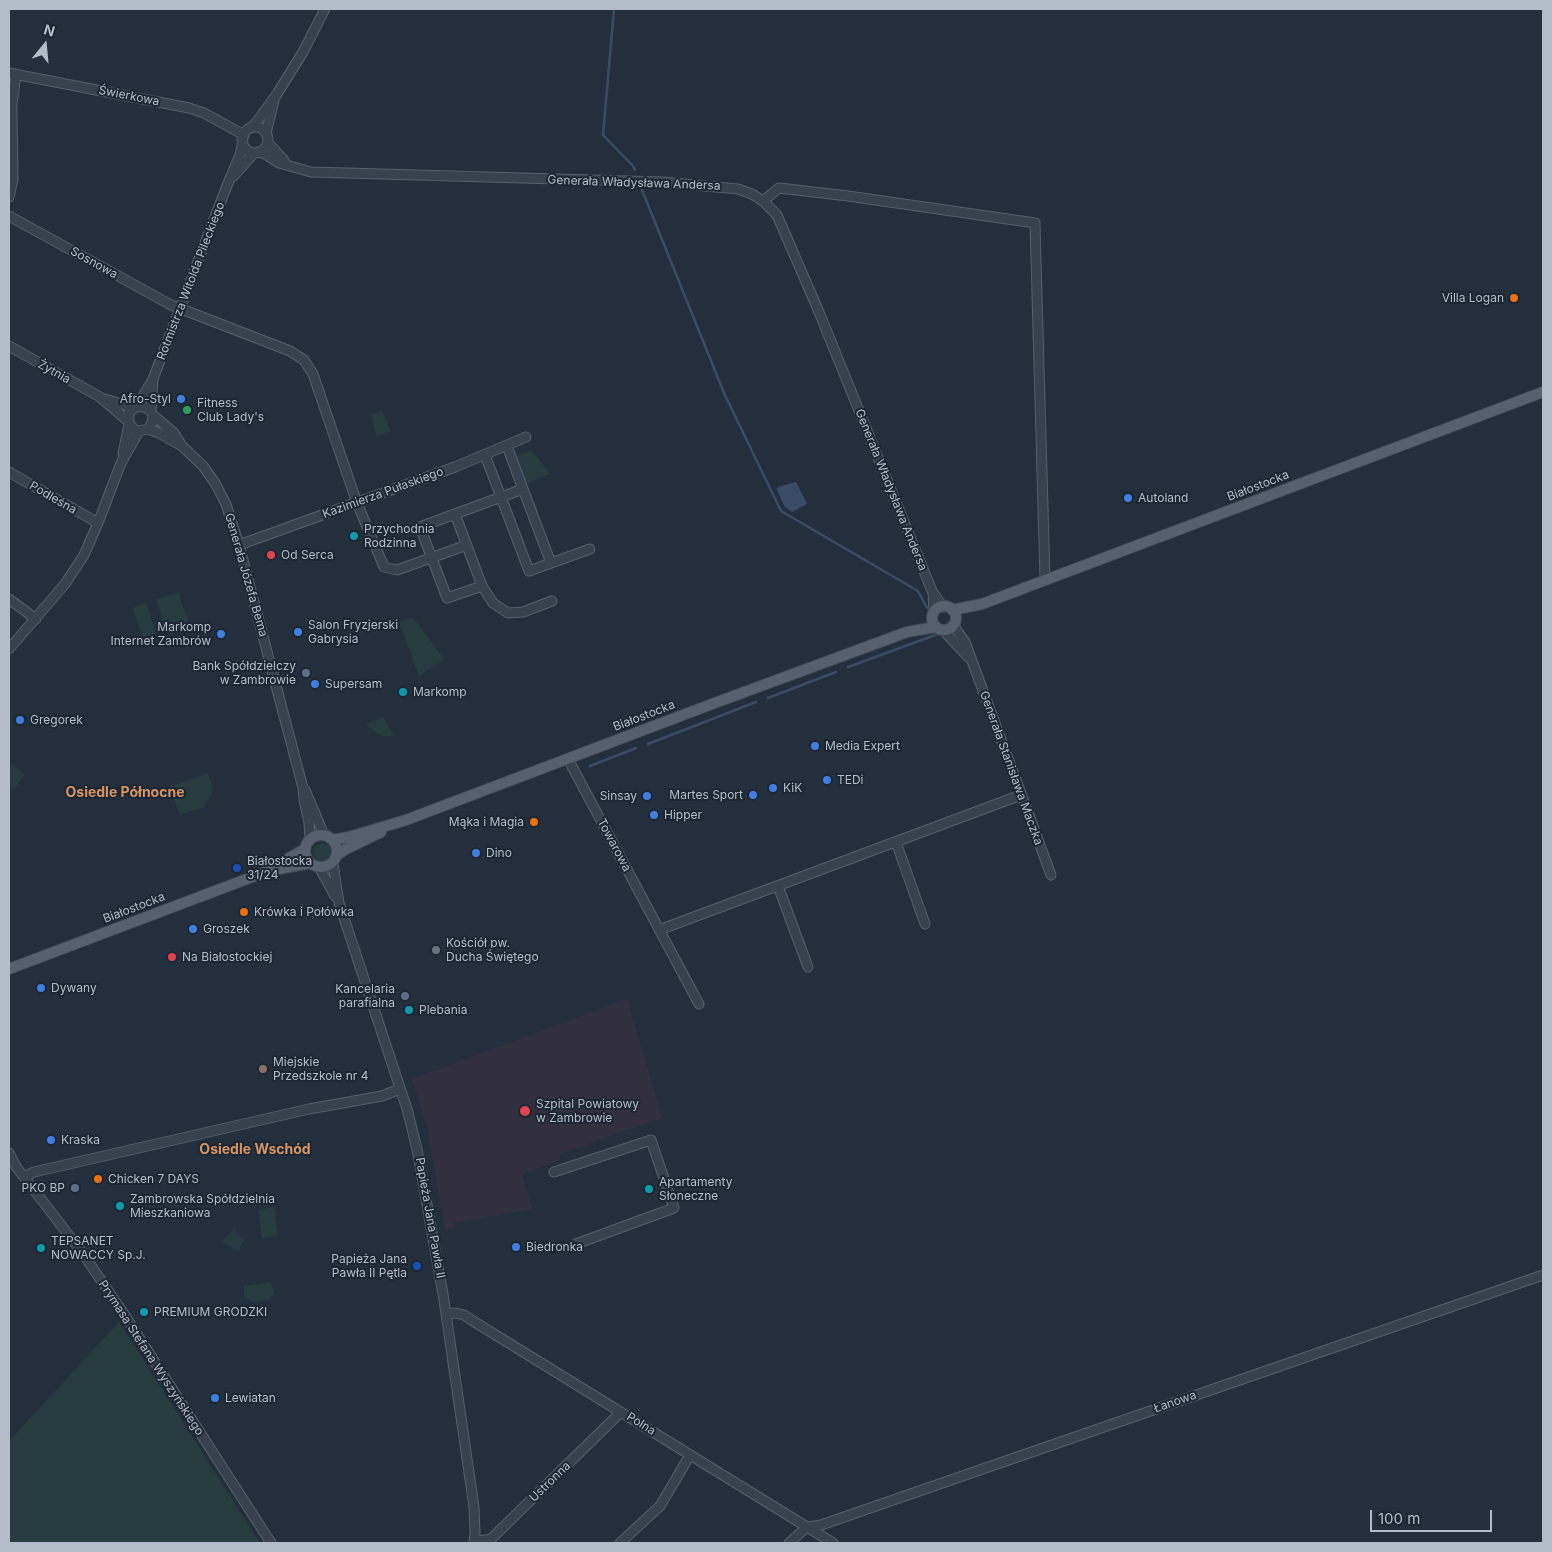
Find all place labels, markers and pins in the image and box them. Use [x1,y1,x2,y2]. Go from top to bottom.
place label: Villa Logan [1442,291,1504,305]
marker: Villa Logan [1508,292,1520,304]
place label: Afro-Styl [120,392,171,406]
marker: Afro-Styl [175,393,187,405]
place label: Fitness Club Lady's [197,396,264,424]
marker: Fitness Club Lady's [181,404,193,416]
place label: Autoland [1138,491,1188,505]
marker: Autoland [1122,492,1134,504]
place label: Przychodnia Rodzinna [364,522,435,550]
marker: Przychodnia Rodzinna [348,530,360,542]
place label: Od Serca [281,548,334,562]
marker: Od Serca [265,549,277,561]
place label: Salon Fryzjerski Gabrysia [308,618,398,646]
place label: Markomp Internet Zambrów [111,620,211,648]
marker: Salon Fryzjerski Gabrysia [292,626,304,638]
marker: Markomp Internet Zambrów [215,628,227,640]
place label: Bank Spółdzielczy w Zambrowie [192,659,296,687]
marker: Bank Spółdzielczy w Zambrowie [300,667,312,679]
place label: Supersam [325,677,382,691]
marker: Supersam [309,678,321,690]
place label: Markomp [413,685,467,699]
marker: Markomp [397,686,409,698]
place label: Gregorek [30,713,83,727]
marker: Gregorek [14,714,26,726]
place label: Media Expert [825,739,900,753]
marker: Media Expert [809,740,821,752]
place label: TEDi [837,773,864,787]
marker: TEDi [821,774,833,786]
place label: KiK [783,781,802,795]
marker: KiK [767,782,779,794]
place label: Martes Sport [669,788,743,802]
place label: Sinsay [600,789,637,803]
marker: Martes Sport [747,789,759,801]
marker: Sinsay [641,790,653,802]
place label: Hipper [664,808,702,822]
marker: Hipper [648,809,660,821]
place label: Mąka i Magia [449,815,524,829]
marker: Mąka i Magia [528,816,540,828]
place label: Dino [486,846,512,860]
marker: Dino [470,847,482,859]
place label: Białostocka 31/24 [247,854,312,882]
marker: Białostocka 31/24 [231,862,243,874]
place label: Krówka i Połówka [254,905,354,919]
marker: Krówka i Połówka [238,906,250,918]
place label: Groszek [203,922,250,936]
marker: Groszek [187,923,199,935]
place label: Kościół pw. Ducha Świętego [446,936,539,964]
marker: Kościół pw. Ducha Świętego [430,944,442,956]
place label: Na Białostockiej [182,950,272,964]
marker: Na Białostockiej [166,951,178,963]
place label: Dywany [51,981,97,995]
marker: Dywany [35,982,47,994]
place label: Kancelaria parafialna [335,982,395,1010]
marker: Kancelaria parafialna [399,990,411,1002]
place label: Plebania [419,1003,468,1017]
marker: Plebania [403,1004,415,1016]
place label: Miejskie Przedszkole nr 4 [273,1055,368,1083]
marker: Miejskie Przedszkole nr 4 [257,1063,269,1075]
place label: Szpital Powiatowy w Zambrowie [536,1097,639,1125]
marker: Szpital Powiatowy w Zambrowie [518,1104,532,1118]
place label: Kraska [61,1133,100,1147]
marker: Kraska [45,1134,57,1146]
place label: Chicken 7 DAYS [108,1172,199,1186]
marker: Chicken 7 DAYS [92,1173,104,1185]
place label: Apartamenty Słoneczne [659,1175,732,1203]
place label: PKO BP [22,1181,65,1195]
marker: PKO BP [69,1182,81,1194]
marker: Apartamenty Słoneczne [643,1183,655,1195]
place label: Zambrowska Spółdzielnia Mieszkaniowa [130,1192,275,1220]
marker: Zambrowska Spółdzielnia Mieszkaniowa [114,1200,126,1212]
place label: TEPSANET NOWACCY Sp.J. [51,1234,146,1262]
place label: Biedronka [526,1240,583,1254]
marker: Biedronka [510,1241,522,1253]
marker: TEPSANET NOWACCY Sp.J. [35,1242,47,1254]
place label: Papieża Jana Pawła II Pętla [331,1252,407,1280]
marker: Papieża Jana Pawła II Pętla [411,1260,423,1272]
place label: PREMIUM GRODZKI [154,1305,267,1319]
marker: PREMIUM GRODZKI [138,1306,150,1318]
place label: Lewiatan [225,1391,276,1405]
marker: Lewiatan [209,1392,221,1404]

